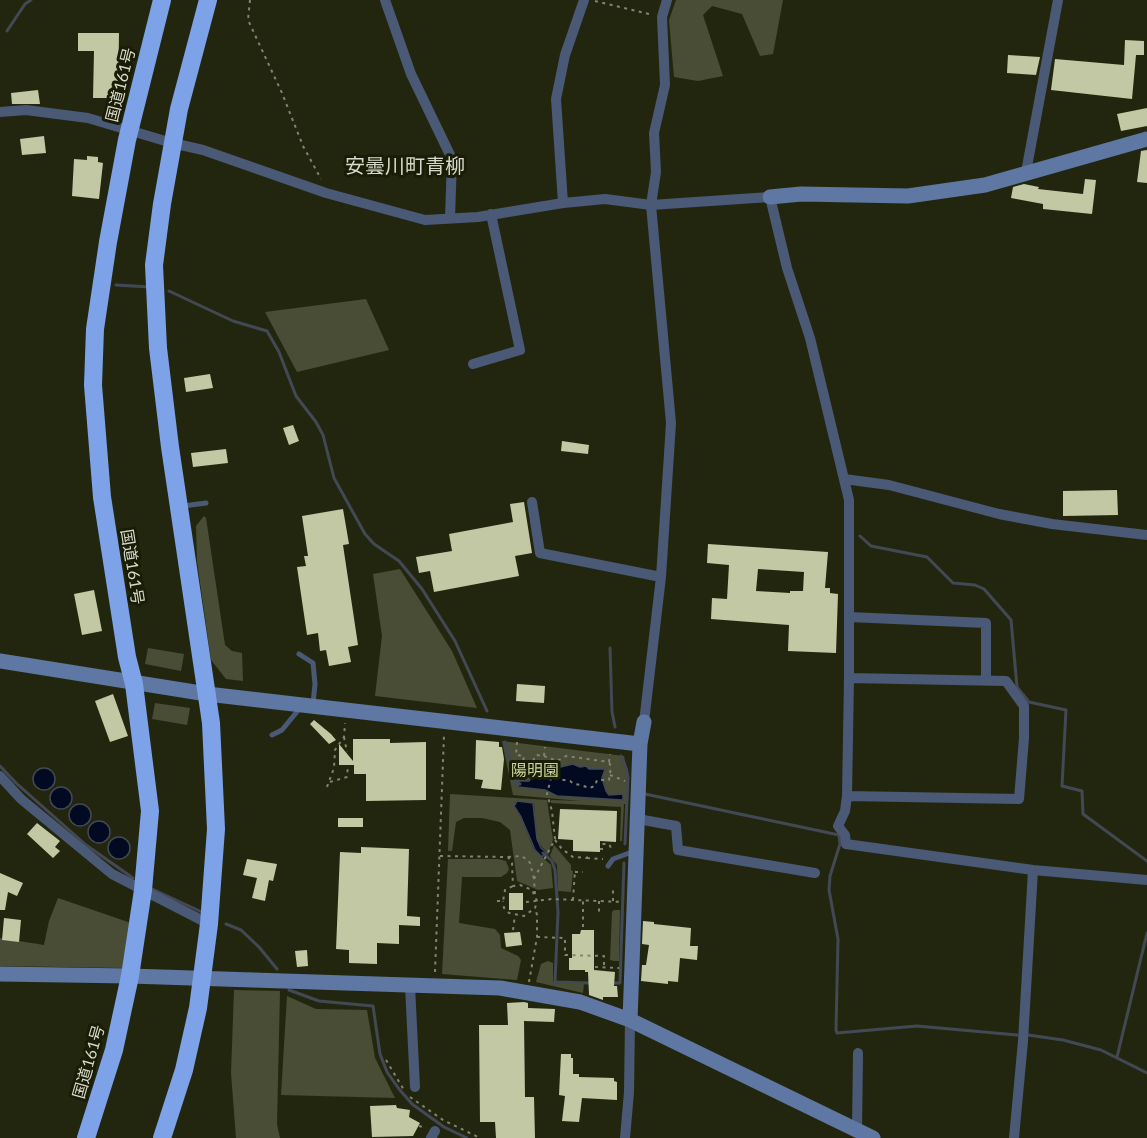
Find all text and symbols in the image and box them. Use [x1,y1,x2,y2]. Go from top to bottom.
street label: 国道161号 [103,46,139,124]
district label: 安曇川町青柳 [345,155,465,179]
street label: 国道161号 [117,528,147,606]
park label: 陽明園 [511,761,559,781]
street label: 国道161号 [69,1023,109,1101]

